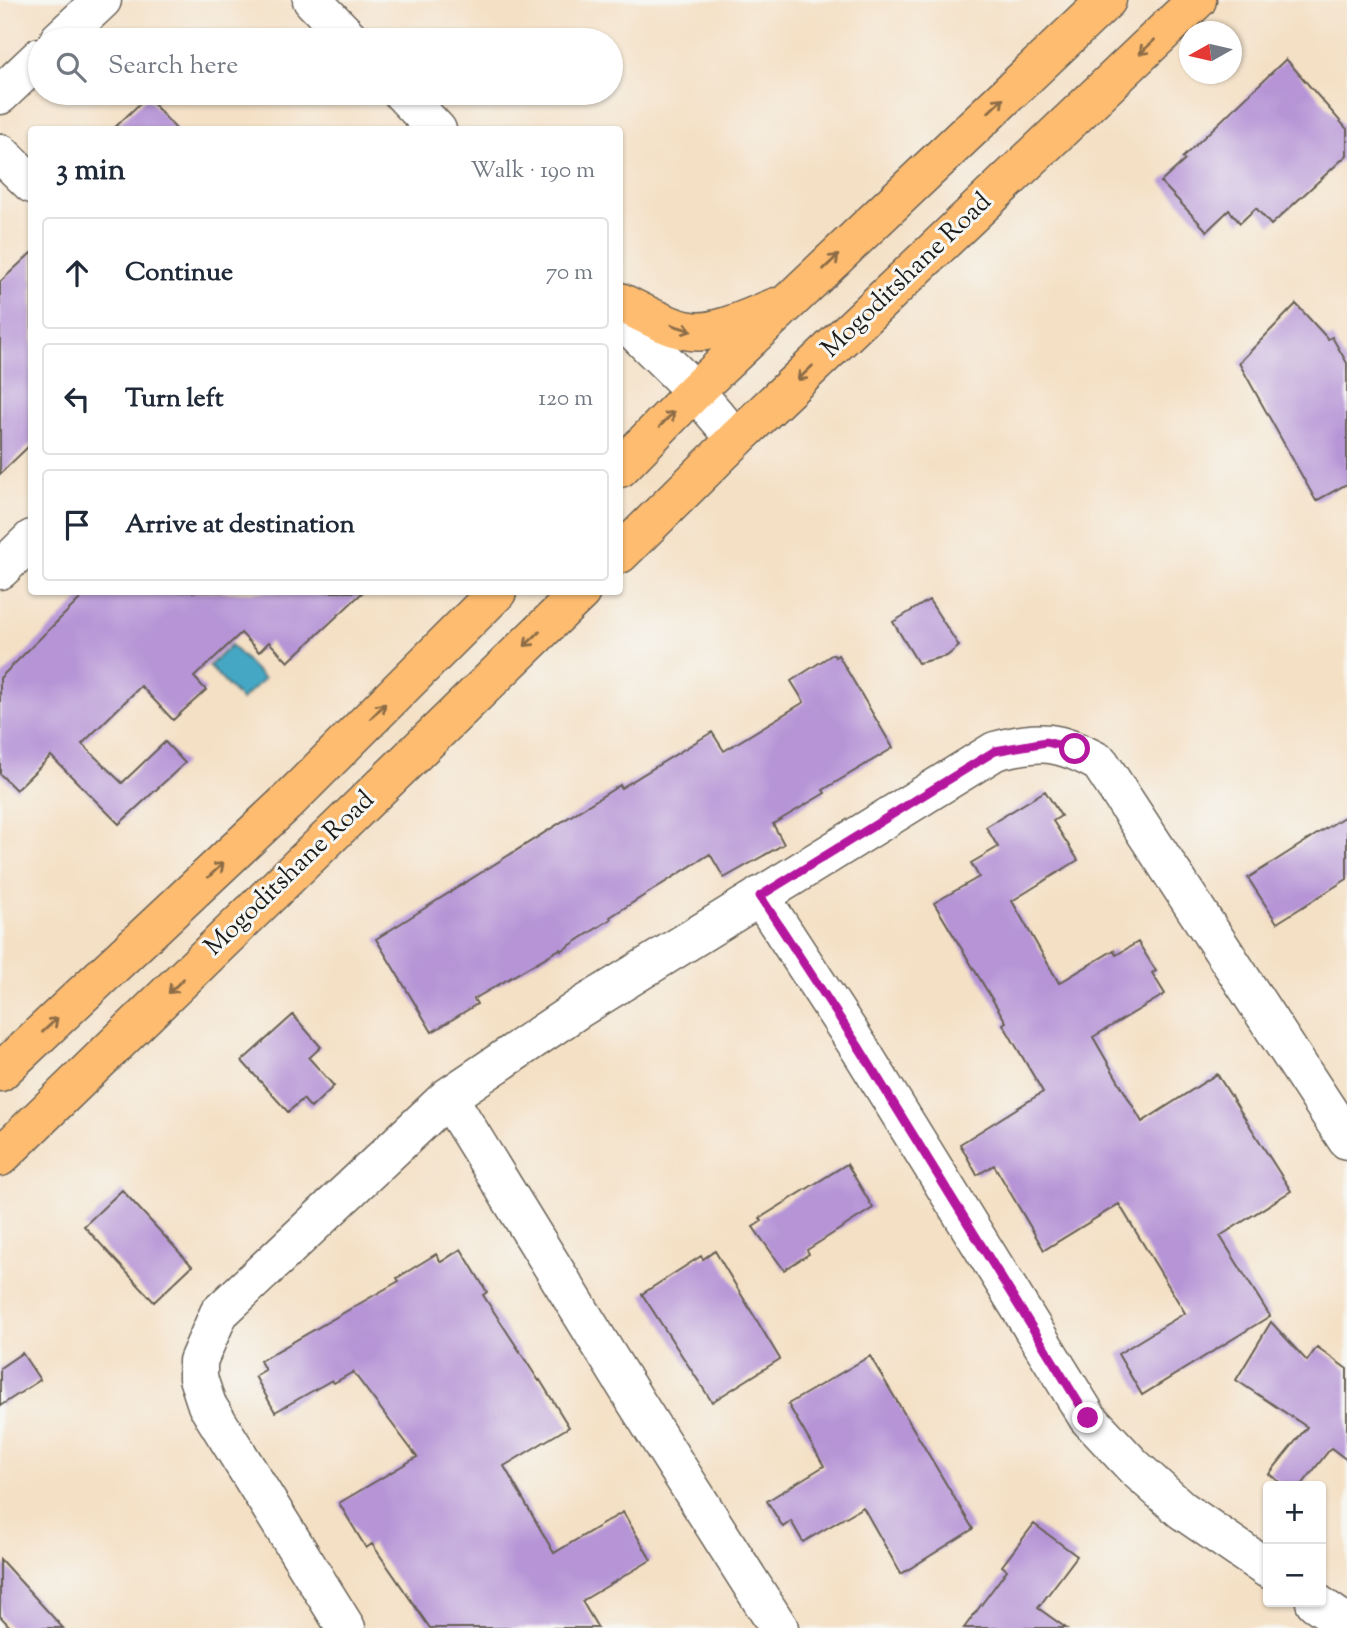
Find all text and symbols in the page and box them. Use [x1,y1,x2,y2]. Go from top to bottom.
north arrow [1179,21,1242,84]
search box [28,28,623,105]
one-way arrow [1139,39,1156,56]
icon: search [52,48,90,86]
text: Search here [108,48,238,85]
one-way arrow [987,97,1005,113]
text: 3 min [56,150,126,193]
text: Walk · 190 m [471,155,595,188]
street label: Mogoditshane Road [814,185,1001,367]
one-way arrow [822,253,839,270]
icon: ahead [58,254,96,292]
text: Continue [125,255,233,292]
text: 70 m [546,257,593,290]
one-way arrow [671,323,693,336]
one-way arrow [797,364,814,381]
icon: left [58,380,96,418]
text: Turn left [125,381,224,418]
text: 120 m [538,383,593,416]
one-way arrow [659,411,676,428]
icon: arrive [58,506,96,544]
text: Arrive at destination [125,507,355,544]
one-way arrow [524,631,541,648]
one-way arrow [370,702,387,719]
route start [1059,733,1090,764]
street label: Mogoditshane Road [197,783,384,965]
one-way arrow [207,861,224,878]
one-way arrow [168,977,185,994]
one-way arrow [41,1017,58,1034]
route end [1072,1402,1103,1433]
map controls [1263,1481,1326,1607]
button: + [1263,1481,1326,1544]
button: − [1263,1544,1326,1607]

